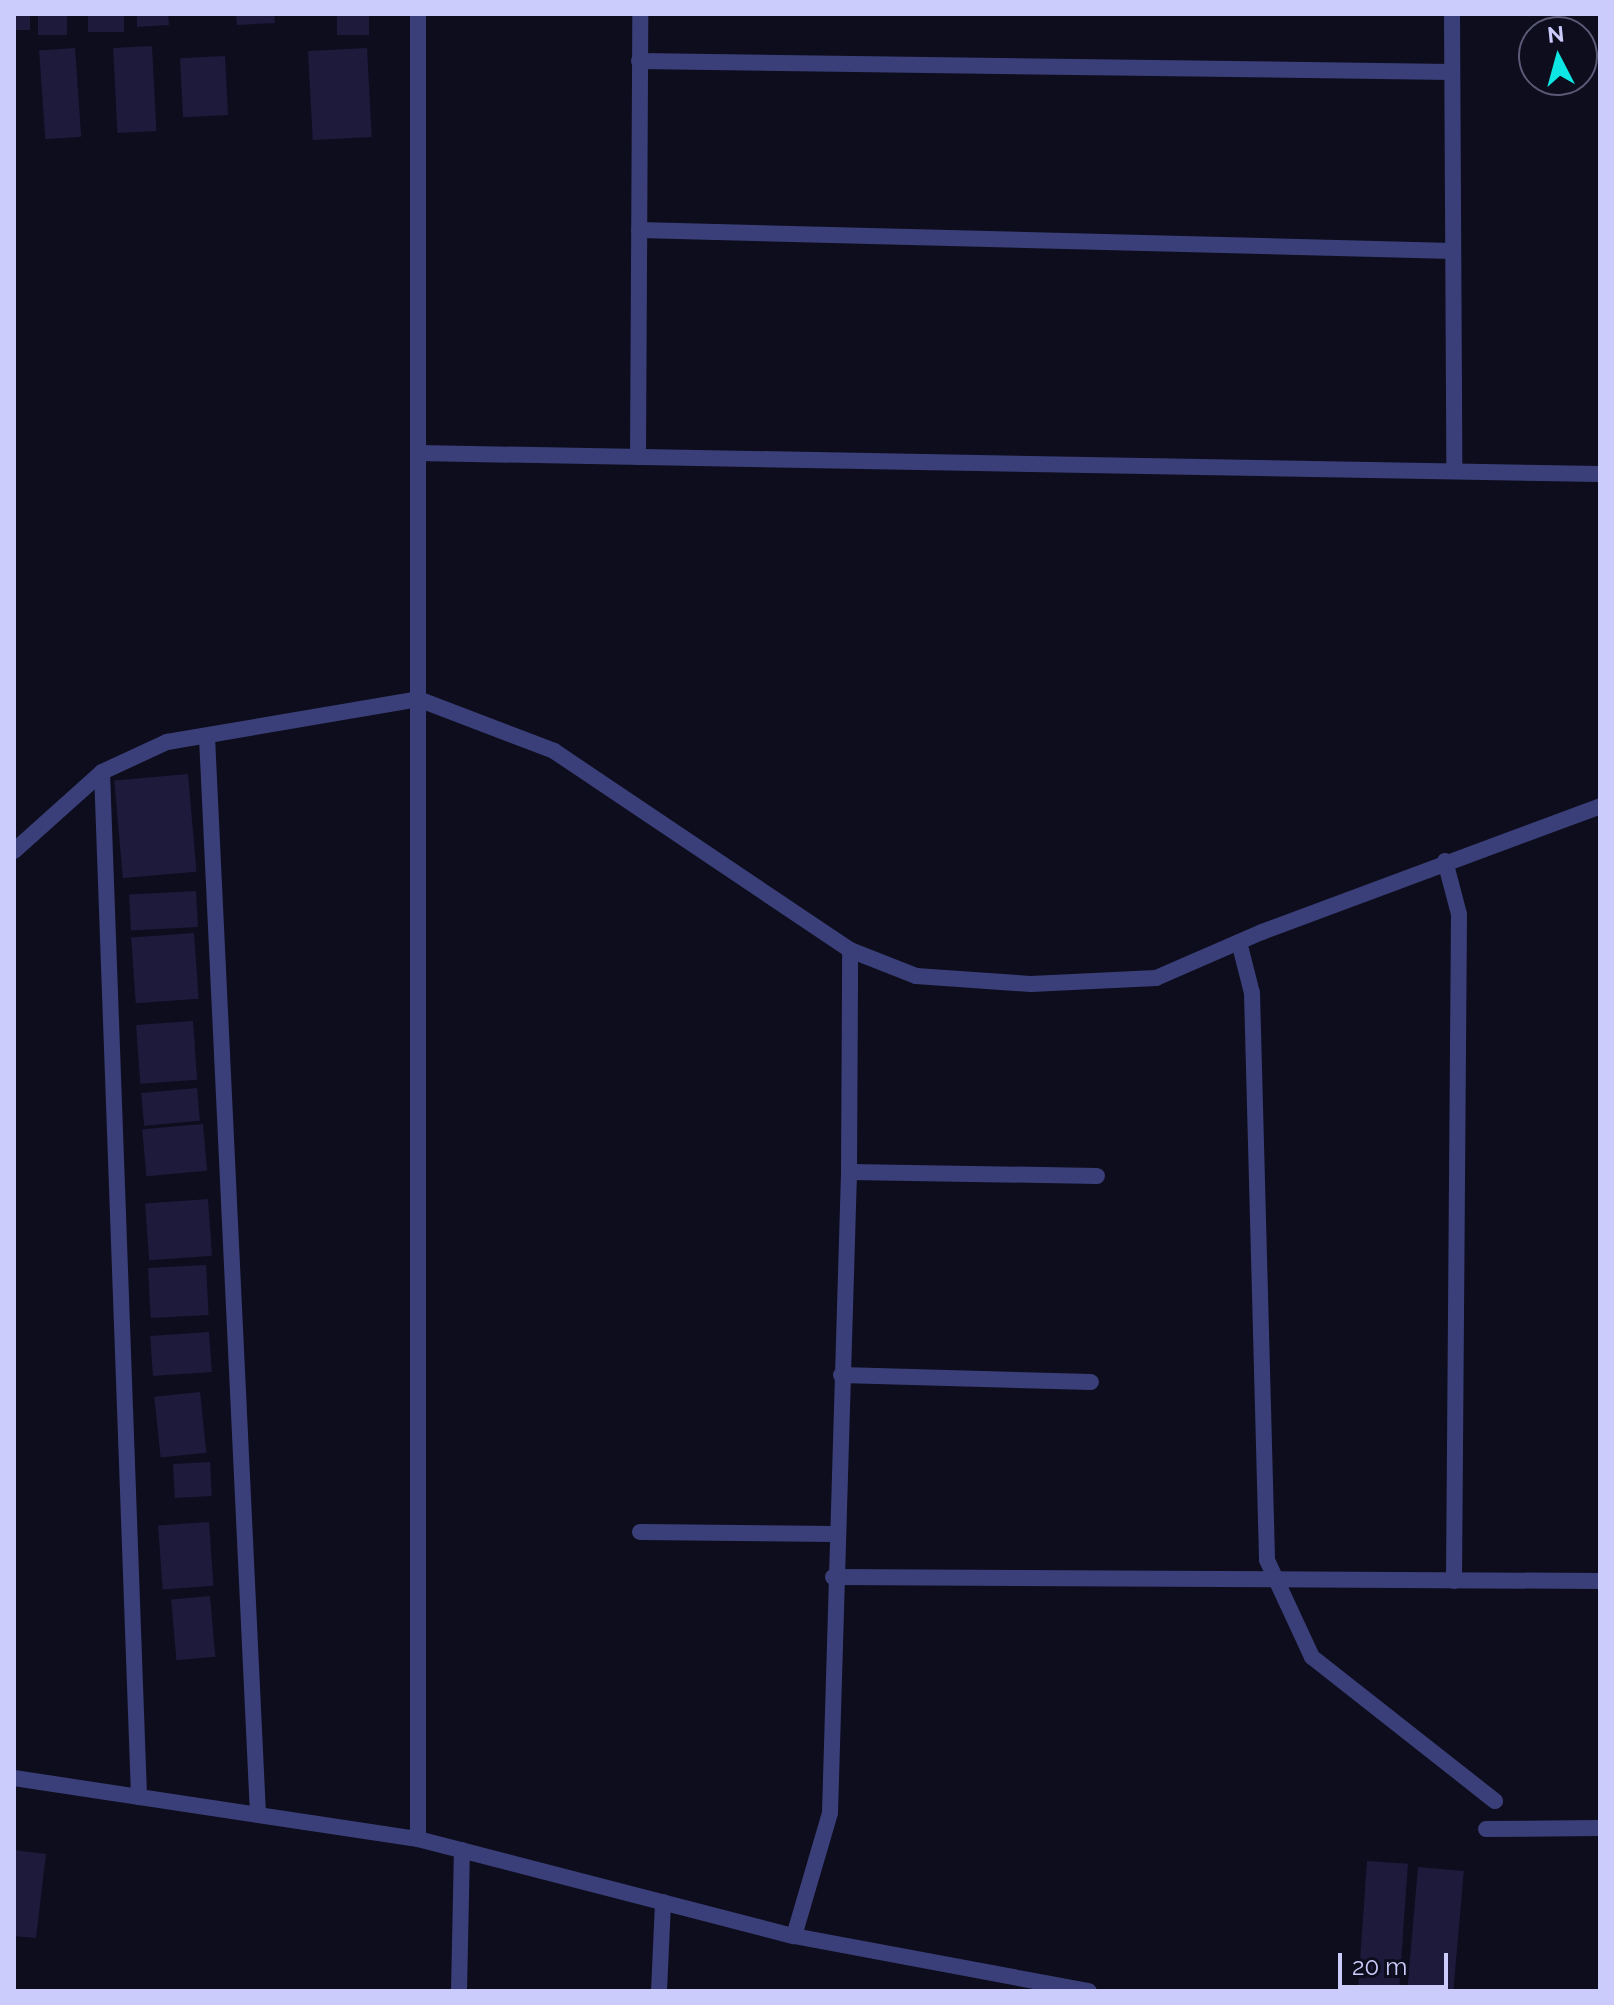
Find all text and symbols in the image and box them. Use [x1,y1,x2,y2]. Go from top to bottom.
north arrow [1518,16,1598,96]
text: N [1546,20,1565,48]
scale bar [1342,1937,1452,1987]
text: 20 m [1352,1952,1407,1981]

